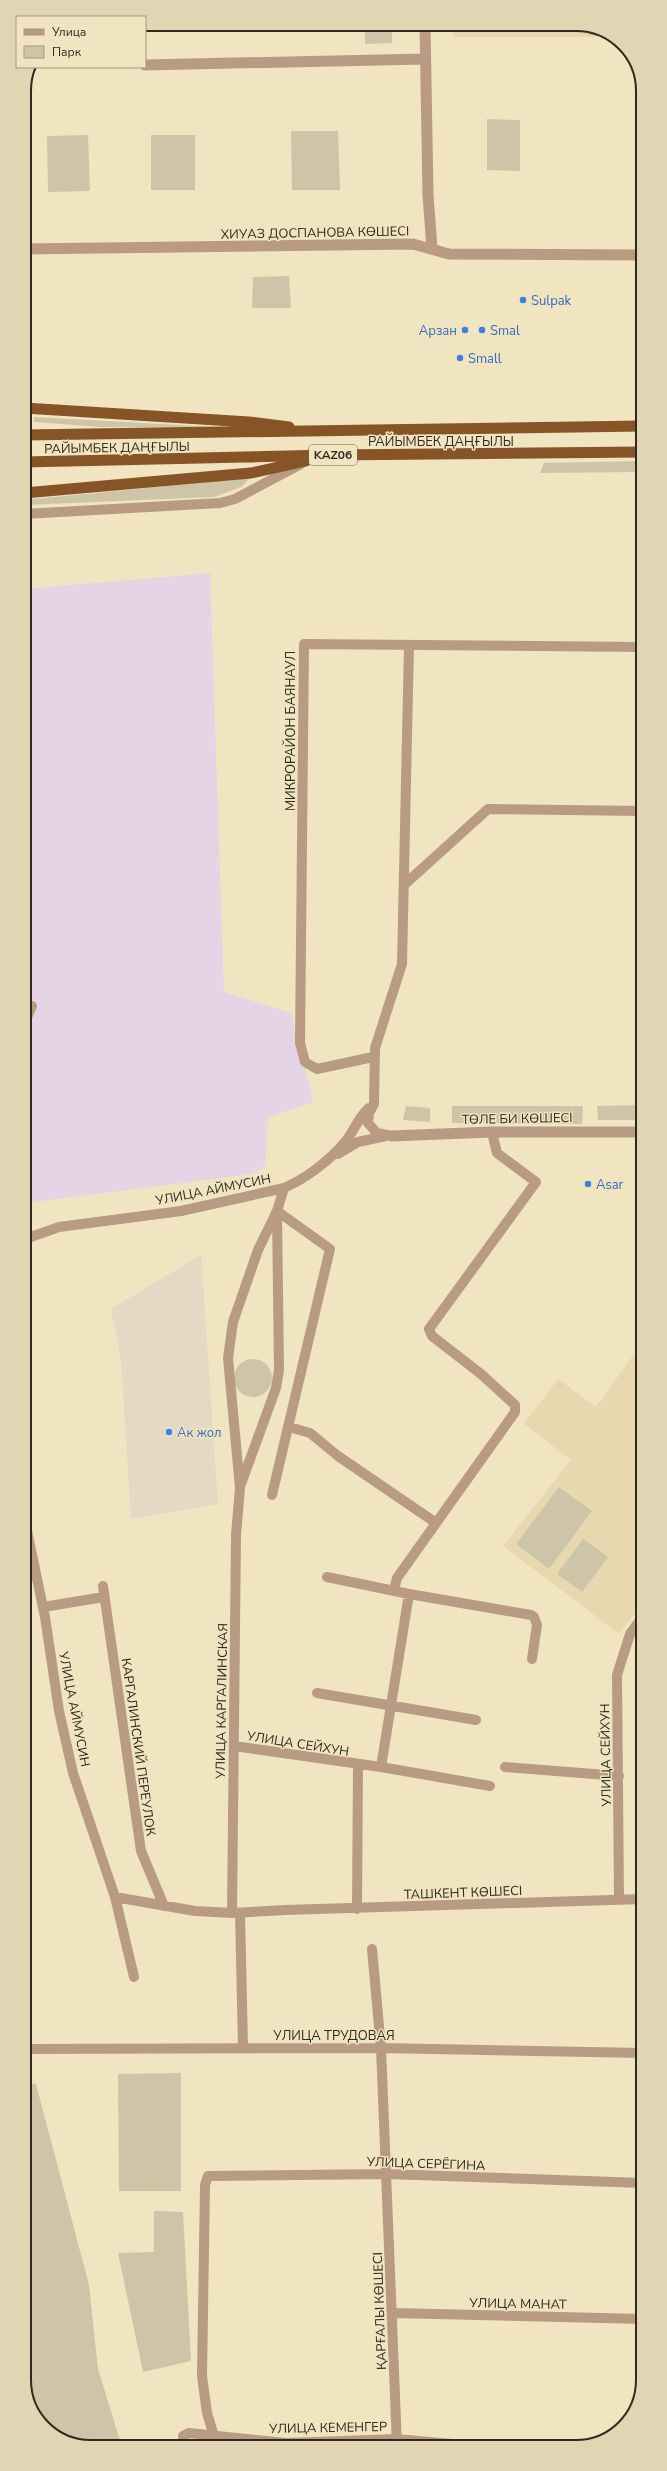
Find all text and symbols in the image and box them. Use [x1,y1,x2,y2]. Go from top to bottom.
legend [16,16,146,68]
text: Улица [51,24,86,40]
text: Парк [52,44,82,60]
street label: ХИУАЗ ДОСПАНОВА КӨШЕСІ [221,222,409,244]
place label: Sulpak [531,292,572,310]
marker: Sulpak [518,295,528,305]
place label: Арзан [419,322,457,340]
place label: Smal [490,322,520,340]
marker: Арзан [460,325,470,335]
marker: Smal [477,325,487,335]
place label: Small [468,350,502,368]
marker: Small [455,353,465,363]
street label: РАЙЫМБЕК ДАҢҒЫЛЫ [368,432,514,451]
street label: РАЙЫМБЕК ДАҢҒЫЛЫ [44,437,190,458]
road number: KАZ06 [309,445,357,465]
street label: МИКРОРАЙОН БАЯНАУЛ [281,651,300,811]
street label: ТӨЛЕ БИ КӨШЕСІ [461,1109,573,1129]
street label: УЛИЦА АЙМУСИН [153,1169,272,1210]
place label: Asar [596,1176,624,1194]
marker: Asar [583,1179,593,1189]
place label: Ак жол [177,1424,222,1442]
marker: Ак жол [164,1427,174,1437]
street label: УЛИЦА КАРГАЛИНСКАЯ [212,1623,232,1780]
street label: УЛИЦА АЙМУСИН [54,1649,95,1768]
street label: КАРГАЛИНСКИЙ ПЕРЕУЛОК [117,1657,160,1838]
street label: УЛИЦА СЕЙХУН [595,1703,616,1808]
street label: УЛИЦА СЕЙХУН [244,1726,350,1761]
street label: ТАШКЕНТ КӨШЕСІ [404,1882,523,1904]
street label: УЛИЦА ТРУДОВАЯ [272,2027,395,2045]
street label: УЛИЦА СЕРЁГИНА [365,2152,486,2175]
street label: ҚАРҒАЛЫ КӨШЕСІ [369,2252,391,2370]
street label: УЛИЦА МАНАТ [468,2294,567,2314]
street label: УЛИЦА КЕМЕНГЕР [268,2418,387,2438]

